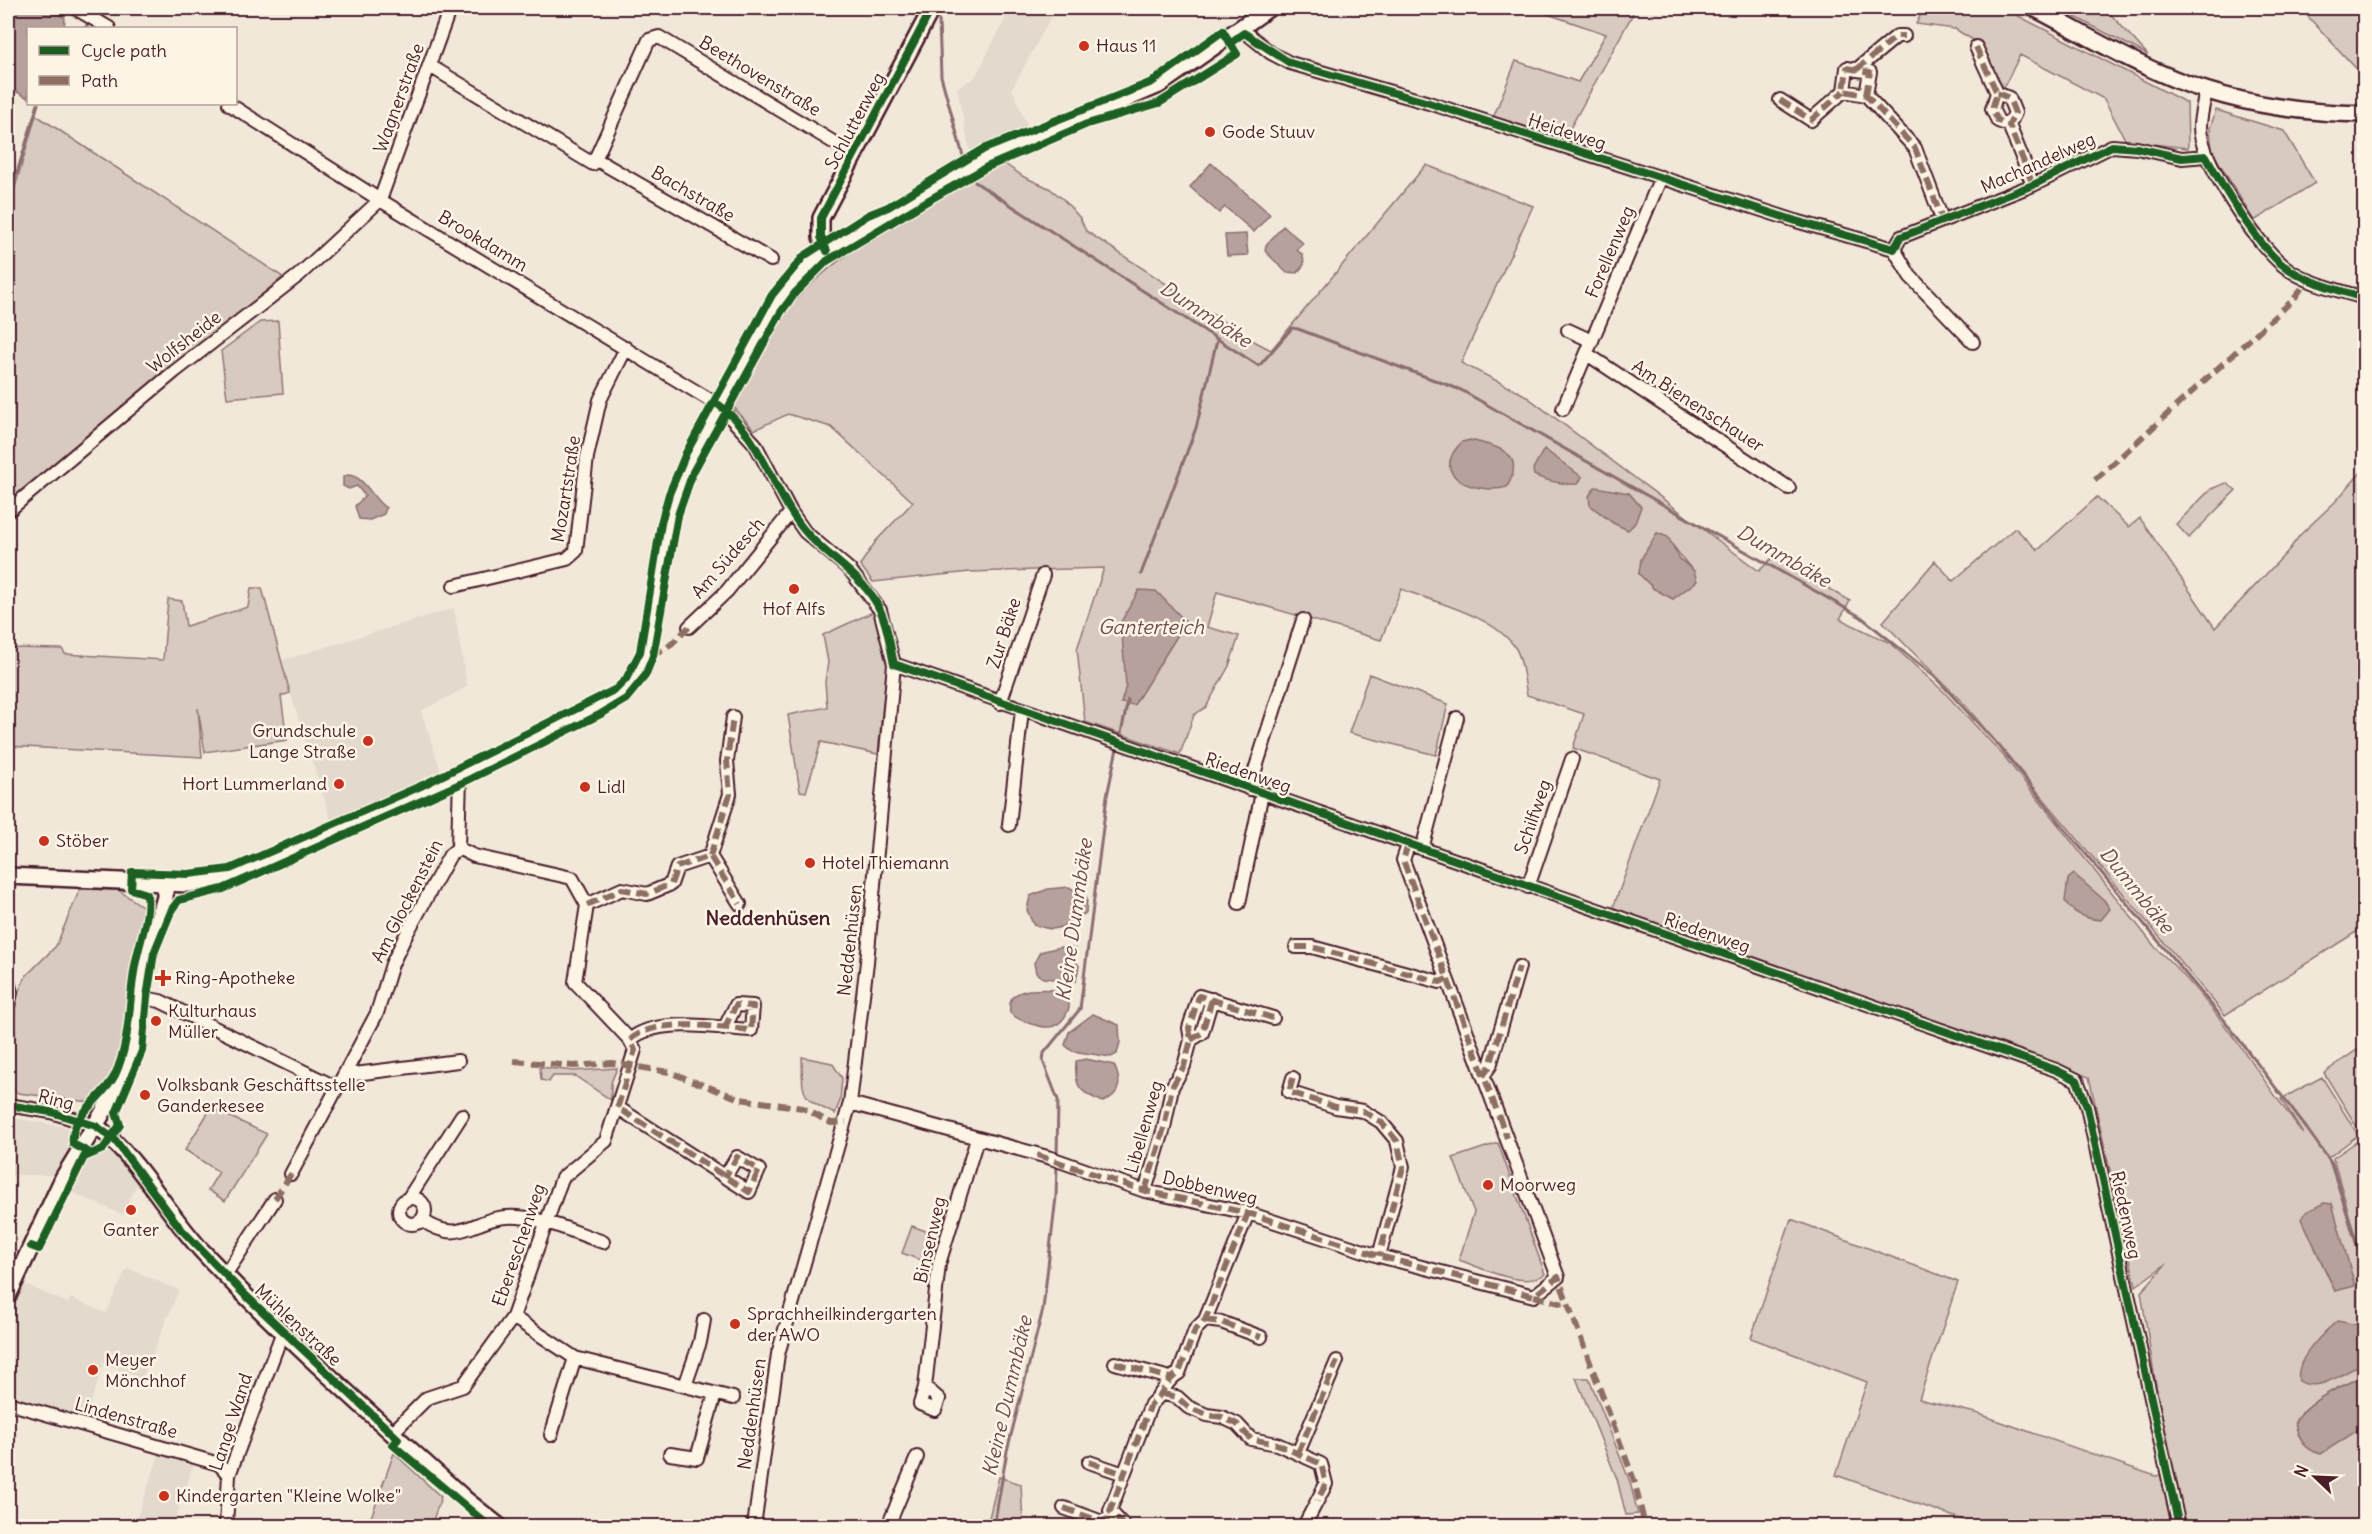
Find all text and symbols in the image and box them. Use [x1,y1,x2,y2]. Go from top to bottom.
legend [27,27,237,105]
street label: Beethovenstraße [695,30,825,121]
place label: Haus 11 [1096,34,1156,57]
text: Cycle path [81,39,167,62]
marker: Haus 11 [1077,39,1091,53]
street label: Wagnerstraße [368,40,429,156]
street label: Schlutterweg [819,68,890,173]
text: Path [81,69,118,92]
street label: Heideweg [1525,108,1609,155]
place label: Gode Stuuv [1222,120,1315,143]
marker: Gode Stuuv [1203,125,1217,139]
street label: Machandelweg [1977,127,2099,198]
street label: Bachstraße [647,160,739,227]
street label: Forellenweg [1580,202,1639,301]
street label: Brookdamm [434,205,533,276]
water label: Dummbäke [1156,275,1258,353]
street label: Wolfsheide [142,305,226,378]
street label: Am Bienenschauer [1628,354,1769,457]
street label: Mozartstraße [546,434,585,544]
street label: Am Südesch [686,512,769,603]
water label: Dummbäke [1733,519,1837,593]
marker: Hof Alfs [787,582,801,596]
street label: Zur Bäke [981,595,1026,671]
place label: Hof Alfs [763,597,825,620]
water label: Ganterteich [1098,614,1205,639]
place label: Grundschule Lange Straße [249,719,356,763]
marker: Grundschule Lange Straße [361,734,375,748]
street label: Riedenweg [1202,747,1294,798]
place label: Hort Lummerland [182,772,327,795]
place label: Lidl [597,775,625,798]
street label: Schilfweg [1509,776,1556,857]
marker: Hort Lummerland [332,777,346,791]
marker: Lidl [578,780,592,794]
place label: Stöber [56,829,110,852]
marker: Stöber [37,834,51,848]
street label: Am Glockenstein [366,835,448,966]
water label: Kleine Dummbäke [1050,836,1097,1003]
water label: Dummbäke [2095,841,2181,939]
place label: Hotel Thiemann [822,851,949,874]
marker: Hotel Thiemann [803,856,817,870]
street label: Neddenhüsen [832,883,867,997]
district label: Neddenhüsen [706,905,831,930]
street label: Riedenweg [1661,907,1753,958]
place label: Ring-Apotheke [175,966,295,989]
marker: Ring-Apotheke [156,971,170,985]
place label: Kulturhaus Müller [168,999,257,1043]
marker: Kulturhaus Müller [149,1014,163,1028]
place label: Volksbank Geschäftsstelle Ganderkesee [157,1073,366,1117]
street label: Libellenweg [1119,1078,1168,1176]
street label: Ring [36,1084,76,1115]
marker: Volksbank Geschäftsstelle Ganderkesee [138,1088,152,1102]
street label: Dobbenweg [1160,1165,1260,1210]
street label: Riedenweg [2106,1169,2147,1261]
place label: Moorweg [1500,1173,1576,1196]
marker: Moorweg [1481,1178,1495,1192]
street label: Ebereschenweg [487,1180,550,1309]
street label: Binsenweg [908,1194,951,1286]
marker: Ganter [124,1203,138,1217]
place label: Ganter [103,1218,160,1241]
street label: Mühlenstraße [250,1278,347,1371]
place label: Sprachheilkindergarten der AWO [747,1302,937,1346]
water label: Kleine Dummbäke [976,1312,1037,1478]
marker: Sprachheilkindergarten der AWO [728,1317,742,1331]
place label: Meyer Mönchhof [105,1348,187,1392]
street label: Neddenhüsen [732,1357,771,1471]
marker: Meyer Mönchhof [86,1363,100,1377]
street label: Lange Wand [204,1370,257,1474]
street label: Lindenstraße [72,1392,180,1443]
north arrow [2285,1447,2345,1507]
text: N [2290,1462,2313,1480]
place label: Kindergarten "Kleine Wolke" [176,1484,401,1507]
marker: Kindergarten "Kleine Wolke" [157,1489,171,1503]

